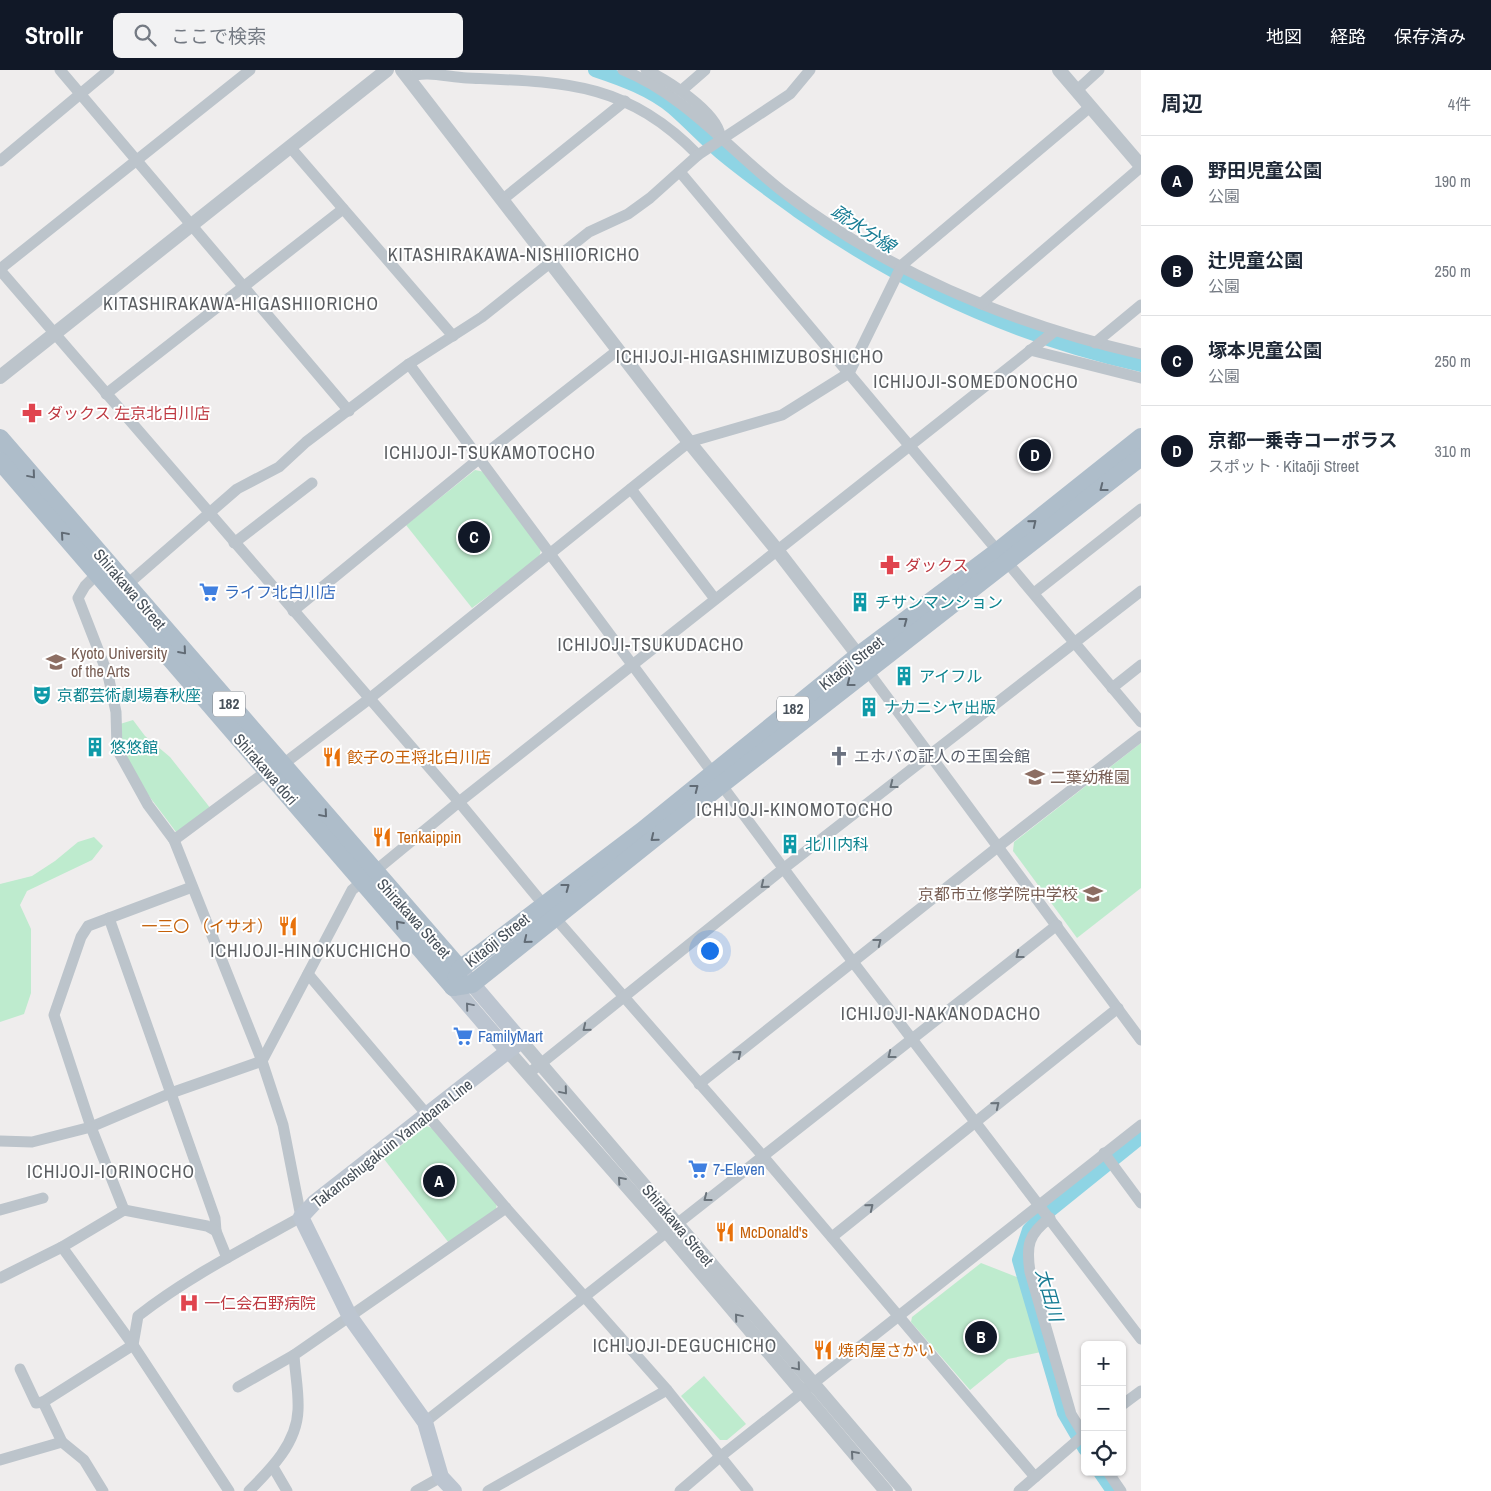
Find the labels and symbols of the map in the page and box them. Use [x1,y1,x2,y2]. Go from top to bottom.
water label: 疏水分線 [826,198,902,260]
district label: KITASHIRAKAWA-NISHIIORICHO [388,242,640,267]
district label: KITASHIRAKAWA-HIGASHIIORICHO [103,291,379,316]
district label: ICHIJOJI-HIGASHIMIZUBOSHICHO [616,344,884,369]
district label: ICHIJOJI-SOMEDONOCHO [873,369,1079,394]
pharmacy icon: ダックス 左京北白川店 [21,402,43,424]
place label: ダックス 左京北白川店 [47,402,210,424]
pin: D [1019,436,1051,474]
district label: ICHIJOJI-TSUKAMOTOCHO [384,440,596,465]
one-way arrow [26,469,35,478]
one-way arrow [1100,482,1109,490]
pin: C [458,518,490,556]
one-way arrow [1028,519,1037,528]
one-way arrow [61,532,70,541]
street label: Shirakawa Street [89,544,172,634]
pharmacy icon: ダックス [879,554,901,576]
place label: ダックス [905,554,969,576]
supermarket icon: ライフ北白川店 [198,581,220,603]
place label: ライフ北白川店 [224,581,336,603]
building icon: チサンマンション [849,591,871,613]
place label: チサンマンション [875,591,1003,613]
one-way arrow [898,619,907,627]
street label: Kitaōji Street [814,631,888,695]
district label: ICHIJOJI-TSUKUDACHO [557,632,745,657]
place label: Kyoto University of the Arts [71,642,168,682]
one-way arrow [178,645,186,654]
school or university icon: Kyoto University of the Arts [45,651,67,673]
building icon: アイフル [893,665,915,687]
place label: アイフル [919,665,982,687]
one-way arrow [847,678,856,686]
theatre icon: 京都芸術劇場春秋座 [31,684,53,706]
place label: 京都芸術劇場春秋座 [57,684,201,706]
road number: 182 [213,692,245,716]
road number: 182 [777,696,809,722]
building icon: ナカニシヤ出版 [858,696,880,718]
place label: ナカニシヤ出版 [884,696,996,718]
street label: Shirakawa dori [229,728,303,810]
building icon: 悠悠館 [84,736,106,758]
place label: 悠悠館 [110,736,158,758]
church icon: エホバの証人の王国会館 [828,745,850,767]
place label: エホバの証人の王国会館 [854,745,1030,767]
restaurant icon: 餃子の王将北白川店 [321,746,343,768]
place label: 餃子の王将北白川店 [347,746,491,768]
school or university icon: 二葉幼稚園 [1024,766,1046,788]
place label: 二葉幼稚園 [1050,766,1130,788]
one-way arrow [890,779,899,787]
one-way arrow [689,786,698,794]
district label: ICHIJOJI-KINOMOTOCHO [696,797,894,822]
one-way arrow [318,808,327,817]
restaurant icon: Tenkaippin [371,826,393,848]
place label: Tenkaippin [397,826,461,848]
one-way arrow [650,833,659,842]
building icon: 北川内科 [779,833,801,855]
place label: 北川内科 [805,833,869,855]
street label: Shirakawa Street [372,873,456,963]
one-way arrow [761,879,770,887]
place label: 京都市立修学院中学校 [918,883,1078,905]
school or university icon: 京都市立修学院中学校 [1082,883,1104,905]
one-way arrow [560,884,570,893]
street label: Kitaōji Street [460,908,534,972]
place label: 一三〇 （イサオ） [141,915,273,937]
restaurant icon: 一三〇 （イサオ） [277,915,299,937]
one-way arrow [395,920,404,929]
one-way arrow [524,935,533,943]
district label: ICHIJOJI-HINOKUCHICHO [210,938,412,963]
your location [697,938,723,964]
one-way arrow [873,938,882,947]
one-way arrow [1016,949,1025,957]
district label: ICHIJOJI-NAKANODACHO [841,1001,1041,1026]
one-way arrow [466,1003,474,1012]
one-way arrow [582,1022,591,1031]
supermarket icon: FamilyMart [452,1025,474,1047]
place label: FamilyMart [478,1025,543,1047]
one-way arrow [888,1049,897,1057]
one-way arrow [732,1050,741,1059]
street label: Takanoshugakuin Yamabana Line [307,1073,477,1213]
one-way arrow [558,1085,567,1094]
one-way arrow [991,1102,1000,1111]
supermarket icon: 7-Eleven [687,1158,709,1180]
place label: 7-Eleven [713,1158,765,1180]
district label: ICHIJOJI-IORINOCHO [27,1159,195,1184]
pin: A [423,1162,455,1200]
one-way arrow [618,1176,627,1185]
street label: Shirakawa Street [637,1179,719,1271]
one-way arrow [704,1192,713,1201]
one-way arrow [864,1203,873,1212]
restaurant icon: McDonald's [714,1221,736,1243]
place label: McDonald's [740,1221,808,1243]
water label: 太田川 [1030,1265,1069,1326]
hospital icon: 一仁会石野病院 [178,1292,200,1314]
place label: 一仁会石野病院 [204,1292,316,1314]
one-way arrow [734,1313,743,1322]
pin: B [965,1318,997,1356]
district label: ICHIJOJI-DEGUCHICHO [593,1333,777,1358]
restaurant icon: 焼肉屋さかい [812,1339,834,1361]
place label: 焼肉屋さかい [838,1339,934,1361]
one-way arrow [792,1361,800,1370]
one-way arrow [851,1451,860,1460]

